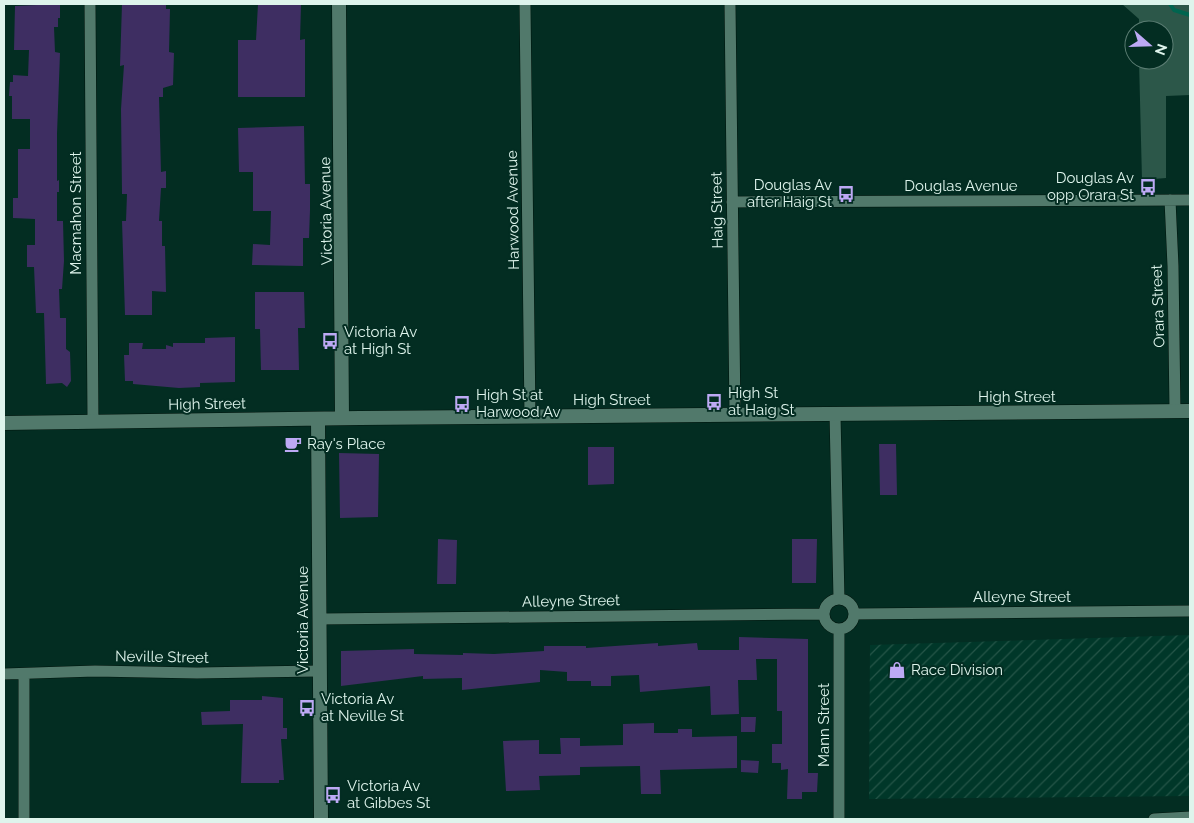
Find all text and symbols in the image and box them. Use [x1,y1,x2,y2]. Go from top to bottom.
north arrow [1124,20,1174,70]
text: N [1152,42,1171,57]
street label: Harwood Avenue [503,150,523,270]
street label: Macmahon Street [67,151,85,275]
street label: Victoria Avenue [316,157,336,265]
place label: Douglas Av opp Orara St [1047,169,1134,204]
street label: Haig Street [707,171,727,249]
place label: Douglas Av after Haig St [747,176,832,211]
street label: Douglas Avenue [904,177,1018,195]
bus stop icon: Douglas Av opp Orara St [1138,177,1158,197]
bus stop icon: Douglas Av after Haig St [836,184,856,204]
street label: Orara Street [1148,264,1168,348]
place label: Victoria Av at High St [344,323,417,358]
bus stop icon: Victoria Av at High St [320,331,340,351]
place label: High St at Haig St [728,384,795,419]
place label: High St at Harwood Av [476,386,561,421]
street label: High Street [978,388,1056,406]
street label: High Street [573,391,651,409]
bus stop icon: High St at Haig St [704,392,724,412]
street label: High Street [168,394,246,414]
bus stop icon: High St at Harwood Av [452,394,472,414]
cafe icon: Ray's Place [283,434,303,454]
place label: Ray's Place [307,435,385,453]
street label: Victoria Avenue [294,566,312,674]
street label: Alleyne Street [973,588,1071,606]
street label: Alleyne Street [522,591,620,611]
street label: Neville Street [115,647,209,667]
shop icon: Race Division [887,660,907,680]
place label: Race Division [911,661,1003,679]
street label: Mann Street [815,683,833,767]
place label: Victoria Av at Neville St [321,690,404,725]
bus stop icon: Victoria Av at Neville St [297,698,317,718]
place label: Victoria Av at Gibbes St [347,777,430,812]
bus stop icon: Victoria Av at Gibbes St [323,785,343,805]

